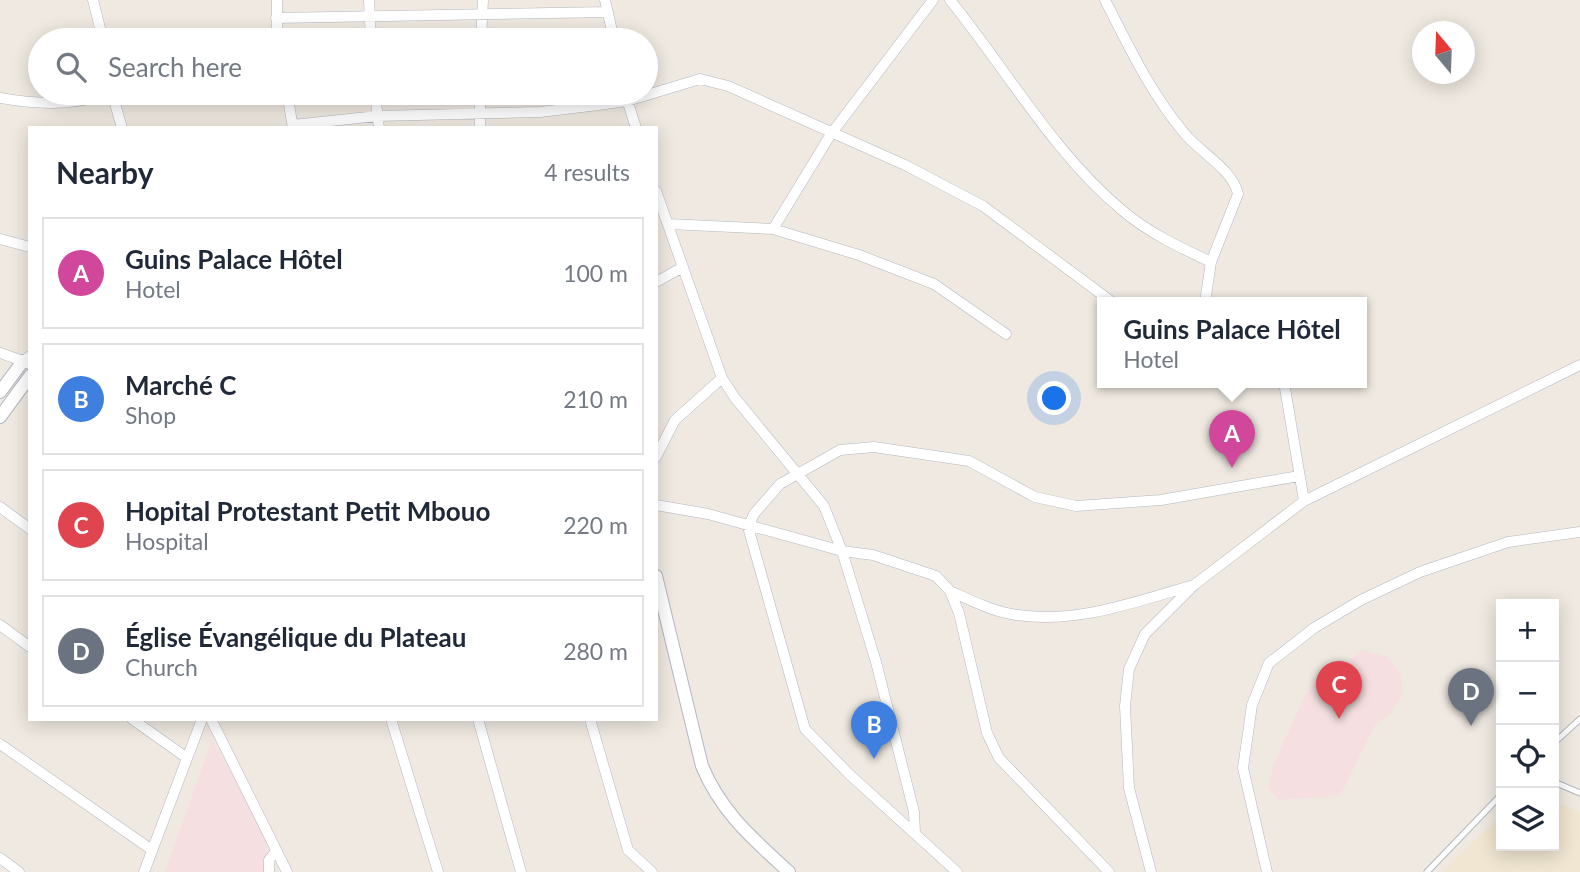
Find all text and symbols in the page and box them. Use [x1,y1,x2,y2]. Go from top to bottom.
north arrow [1412,21,1475,84]
search box [28,28,658,105]
icon: search [52,48,90,86]
text: Search here [108,51,242,83]
text: Nearby [56,154,154,190]
text: 4 results [544,158,630,186]
text: Guins Palace Hôtel [125,243,343,275]
text: A [73,259,89,287]
text: 100 m [563,259,628,287]
text: Hotel [125,275,181,303]
popup [1097,297,1367,388]
text: Guins Palace Hôtel [1123,313,1341,345]
text: Hotel [1123,345,1179,373]
text: Marché C [125,369,236,401]
your location [1037,381,1071,415]
text: B [73,385,89,413]
text: 210 m [563,385,628,413]
text: Shop [125,401,176,429]
pin: A [1209,410,1255,468]
text: Hopital Protestant Petit Mbouo [125,495,490,527]
text: C [73,511,89,539]
text: 220 m [563,511,628,539]
text: Hospital [125,527,209,555]
map controls [1496,599,1559,851]
button: + [1496,599,1559,662]
text: Église Évangélique du Plateau [125,621,466,653]
text: D [72,637,90,665]
text: 280 m [563,637,628,665]
text: Church [125,653,198,681]
pin: C [1316,661,1362,719]
button: − [1496,662,1559,725]
pin: D [1448,668,1494,726]
pin: B [851,701,897,759]
button: locate [1496,725,1559,788]
button: layers [1496,788,1559,851]

